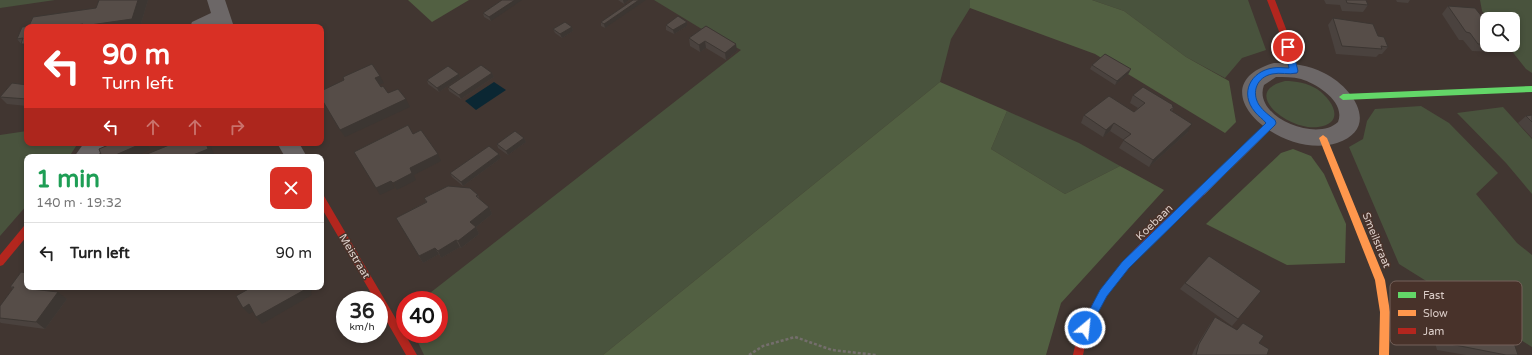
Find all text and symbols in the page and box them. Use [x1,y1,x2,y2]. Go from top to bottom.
map controls [1480,12,1520,52]
button: search [1480,12,1520,52]
pin [1271,30,1305,64]
icon: arrive [1277,36,1299,58]
text: 90 m [102,38,170,72]
icon: left [36,40,88,92]
text: Turn left [102,72,174,94]
icon: left [100,116,122,138]
icon: ahead [142,116,164,138]
icon: ahead [184,116,206,138]
icon: right [226,116,248,138]
text: 1 min [36,165,100,194]
button: close [270,167,312,209]
text: 140 m · 19:32 [36,195,122,211]
street label: Koebaan [1133,202,1176,243]
street label: Smeilstraat [1360,211,1394,270]
street label: Meistraat [336,232,373,281]
icon: left [36,242,58,264]
text: Turn left [70,244,130,262]
text: 90 m [275,244,312,262]
legend [1390,281,1522,345]
text: Fast [1423,289,1444,302]
speed limit sign: 40 [396,291,448,343]
text: 36 [349,300,375,324]
position arrow [1064,307,1106,349]
text: Slow [1423,307,1448,320]
text: km/h [349,321,375,333]
text: Jam [1423,325,1444,338]

